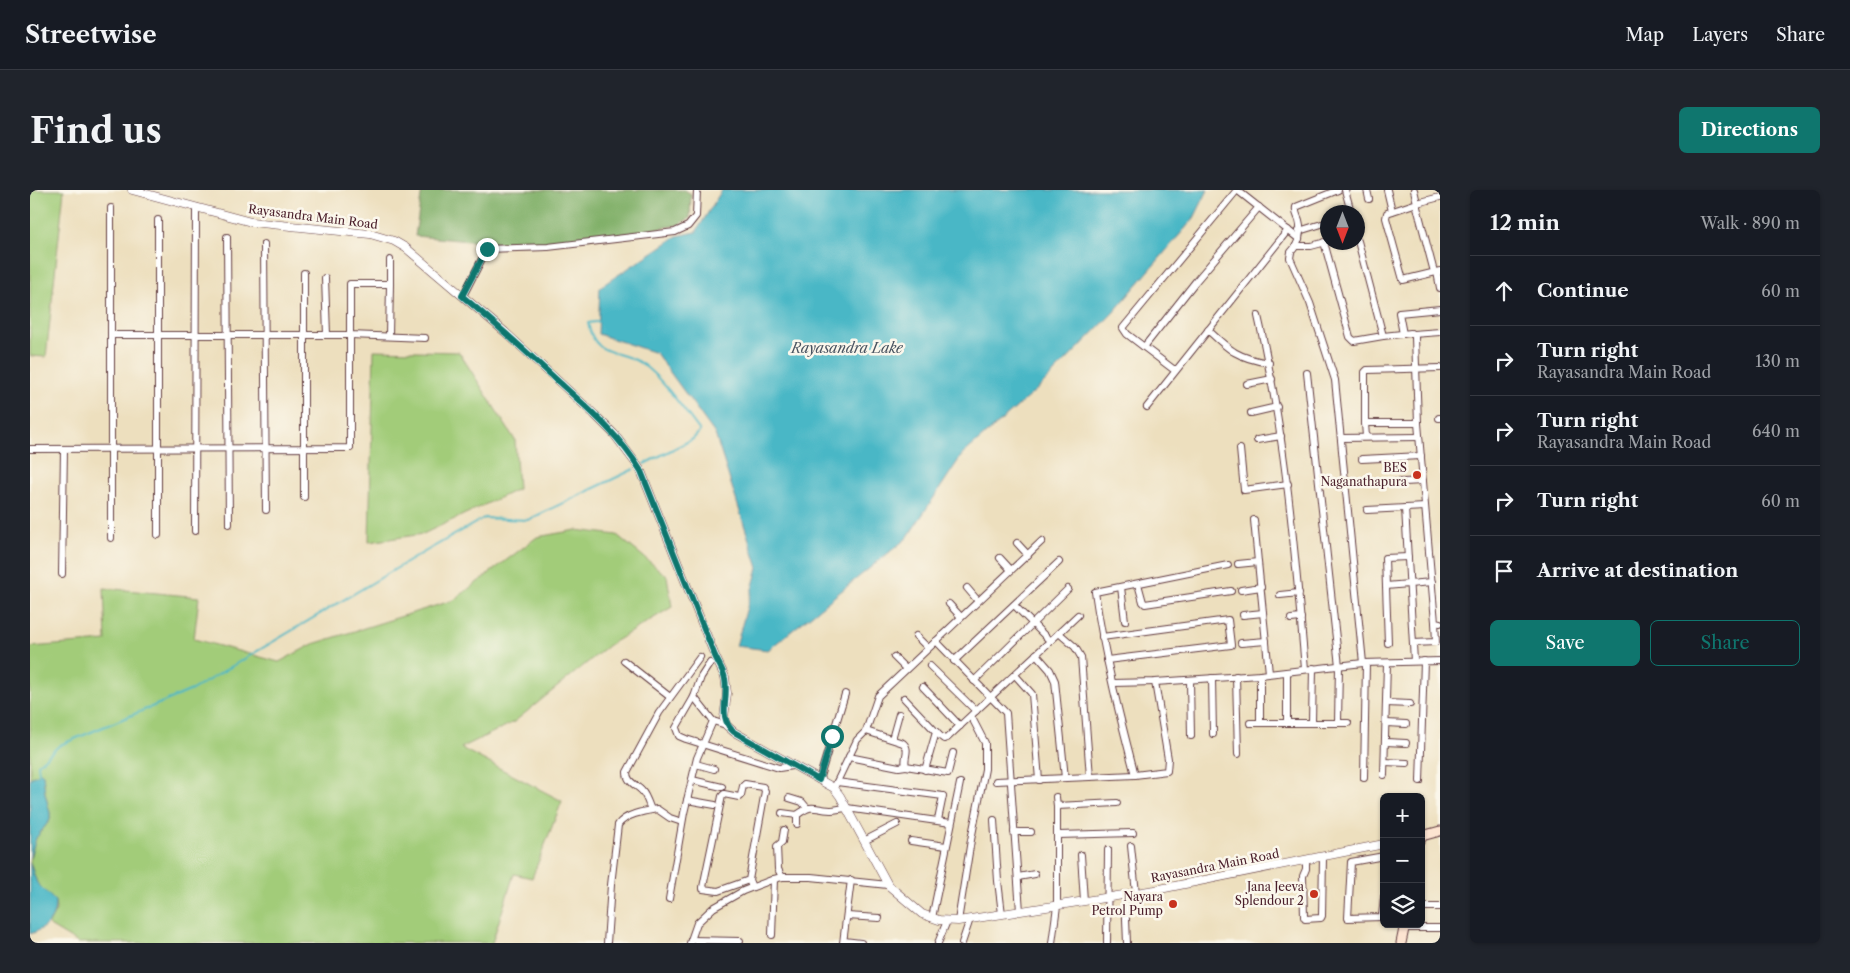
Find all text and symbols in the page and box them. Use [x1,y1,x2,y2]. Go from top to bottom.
text: Streetwise [25,20,157,49]
text: Map [1626,24,1664,46]
text: Layers [1692,24,1748,46]
text: Share [1776,24,1825,46]
button: Directions [1679,107,1820,153]
text: Find us [30,109,162,152]
street label: Rayasandra Main Road [247,201,379,232]
north arrow [1320,205,1365,250]
text: 12 min [1490,210,1560,235]
text: Walk · 890 m [1701,213,1800,233]
route end [476,238,499,261]
icon: ahead [1490,277,1518,305]
text: Continue [1537,279,1629,302]
text: 60 m [1761,281,1800,301]
water label: Rayasandra Lake [790,339,904,357]
text: Turn right [1537,339,1638,362]
icon: right [1490,347,1518,375]
text: 130 m [1755,351,1800,371]
text: Rayasandra Main Road [1537,362,1711,382]
text: Turn right [1537,409,1638,432]
icon: right [1490,417,1518,445]
text: 640 m [1752,421,1800,441]
text: Rayasandra Main Road [1537,432,1711,452]
place label: BES Naganathapura [1320,460,1408,489]
marker: BES Naganathapura [1411,469,1423,481]
icon: right [1490,487,1518,515]
text: Turn right [1537,489,1638,512]
text: 60 m [1761,491,1800,511]
icon: arrive [1490,557,1518,585]
text: Arrive at destination [1537,559,1738,582]
button: Save [1490,620,1640,666]
button: Share [1650,620,1800,666]
route start [821,725,844,748]
map controls [1380,793,1425,928]
button: + [1380,793,1425,838]
button: − [1380,838,1425,883]
street label: Rayasandra Main Road [1149,846,1281,885]
place label: Jana Jeeva Splendour 2 [1235,879,1305,908]
button: layers [1380,883,1425,928]
marker: Jana Jeeva Splendour 2 [1308,888,1320,900]
place label: Nayara Petrol Pump [1092,889,1164,918]
marker: Nayara Petrol Pump [1167,898,1179,910]

